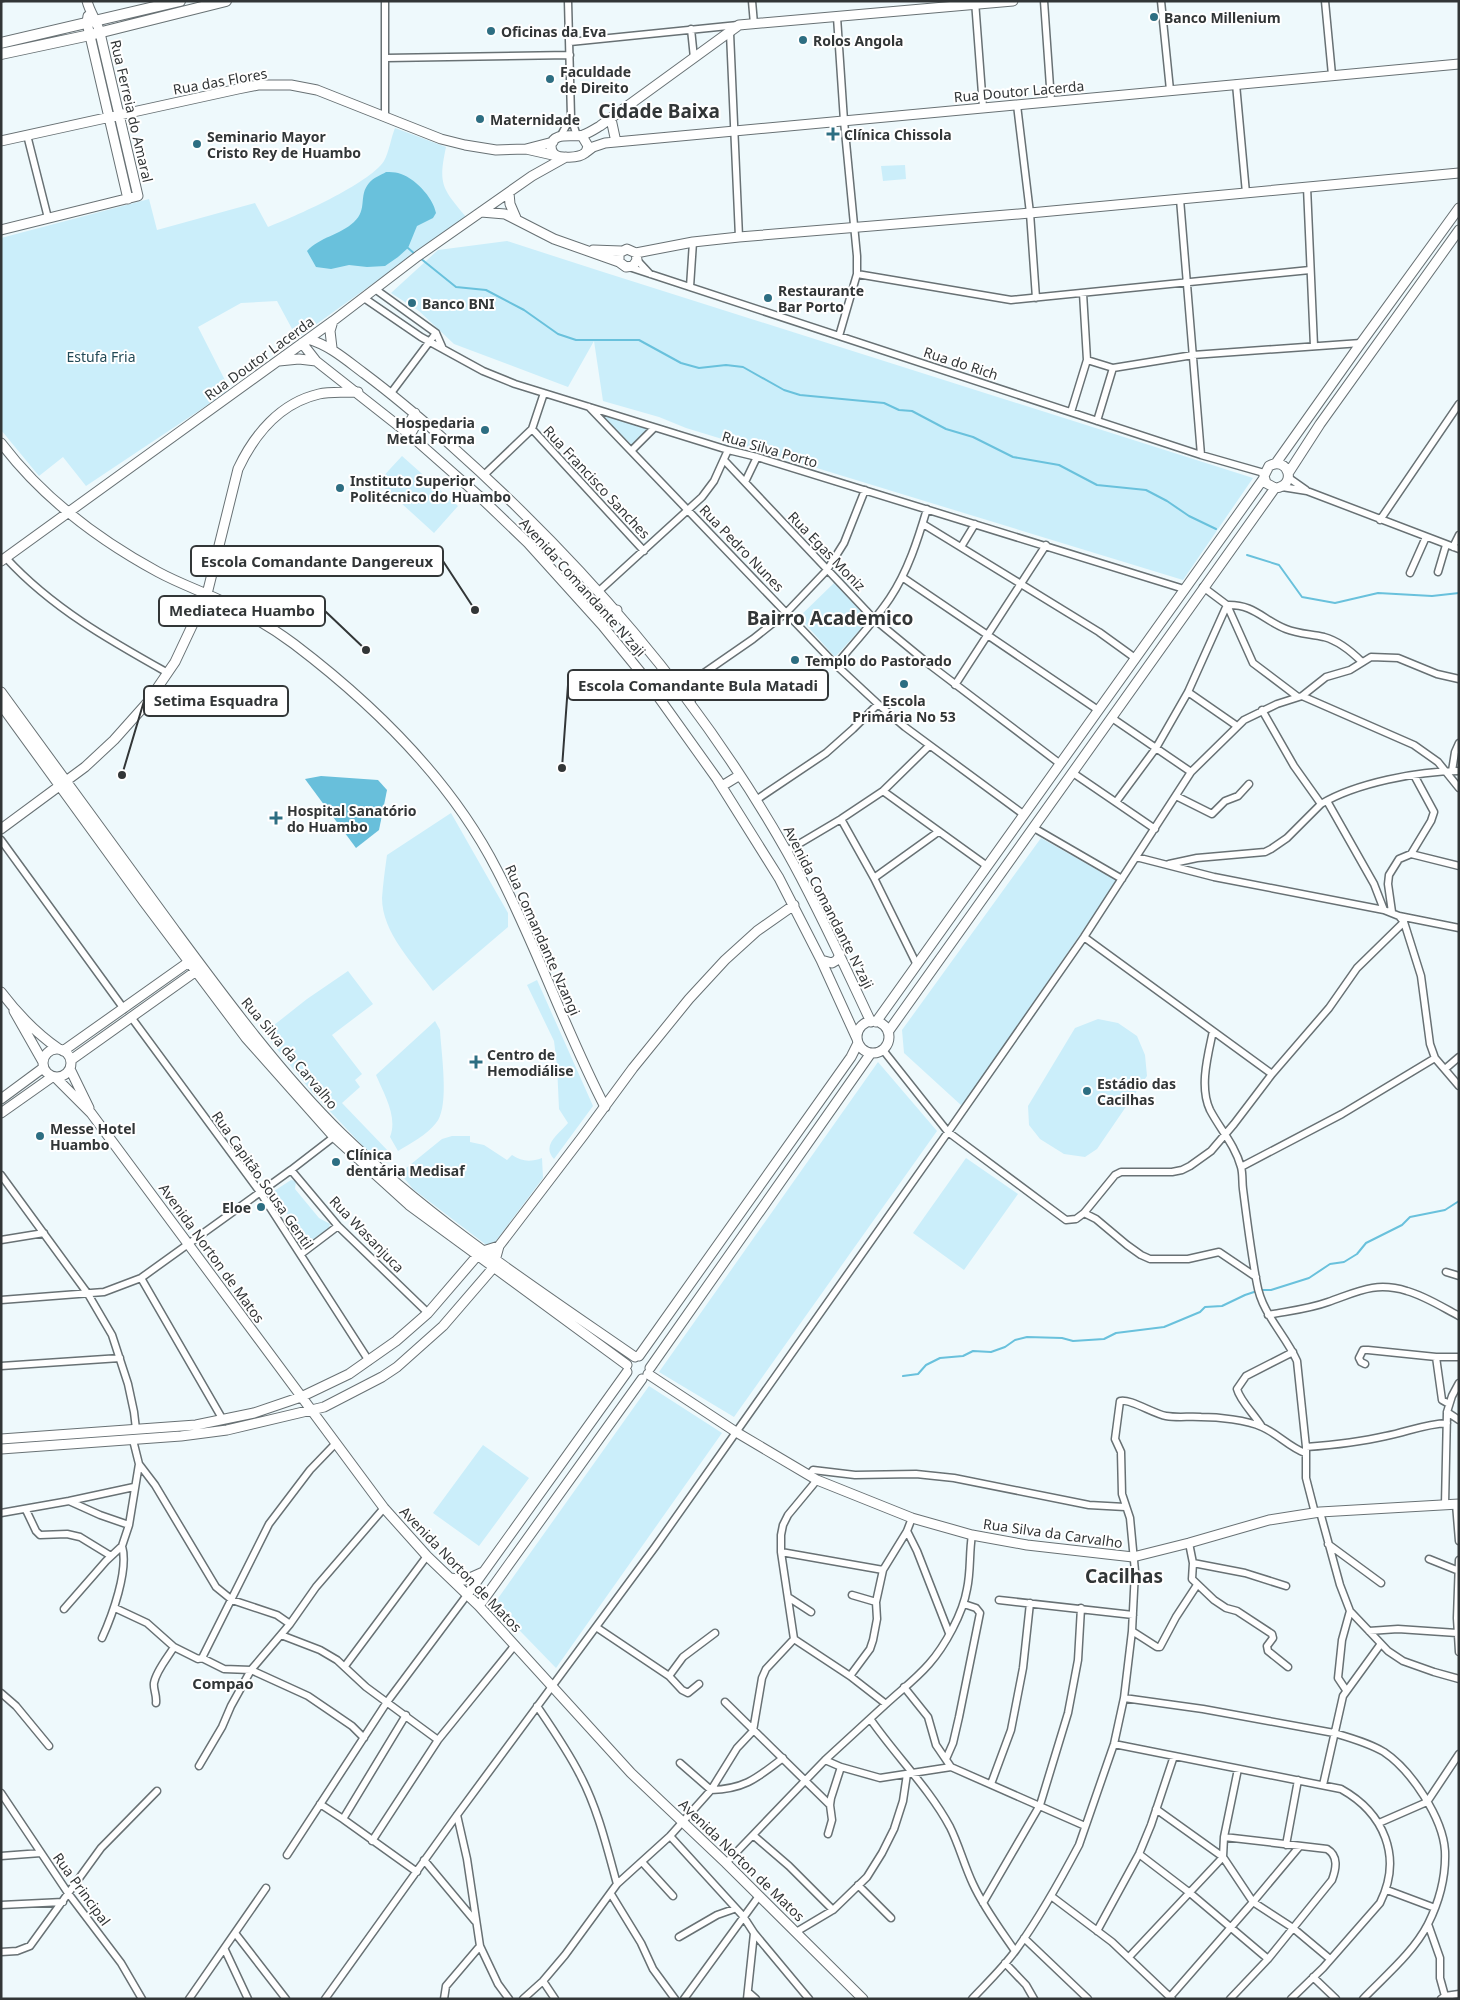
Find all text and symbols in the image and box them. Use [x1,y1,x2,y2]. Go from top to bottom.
place label: Banco Millenium [1164,8,1281,27]
marker: Banco Millenium [1148,11,1160,23]
place label: Oficinas da Eva [501,22,606,41]
marker: Oficinas da Eva [485,25,497,37]
place label: Rolos Angola [813,31,903,50]
marker: Rolos Angola [797,34,809,46]
street label: Rua Ferreia do Amaral [106,38,158,184]
place label: Faculdade de Direito [560,62,631,97]
street label: Rua das Flores [172,63,269,99]
marker: Faculdade de Direito [544,73,556,85]
street label: Rua Doutor Lacerda [953,76,1085,106]
district label: Cidade Baixa [598,98,720,124]
place label: Maternidade [490,110,580,129]
marker: Maternidade [474,113,486,125]
place label: Clínica Chissola [844,125,952,144]
place label: Seminario Mayor Cristo Rey de Huambo [207,127,361,162]
marker: Clínica Chissola [826,127,840,141]
marker: Seminario Mayor Cristo Rey de Huambo [191,138,203,150]
place label: Restaurante Bar Porto [778,281,864,316]
marker: Restaurante Bar Porto [762,292,774,304]
place label: Banco BNI [422,294,495,313]
marker: Banco BNI [406,297,418,309]
street label: Rua Doutor Lacerda [200,312,318,404]
street label: Rua do Rich [921,342,1001,384]
park label: Estufa Fria [66,347,136,366]
place label: Hospedaria Metal Forma [386,413,475,448]
street label: Rua Francisco Sanches [540,421,655,543]
marker: Hospedaria Metal Forma [479,424,491,436]
street label: Rua Silva Porto [720,426,820,472]
place label: Instituto Superior Politécnico do Huambo [350,471,511,506]
marker: Instituto Superior Politécnico do Huambo [334,482,346,494]
street label: Rua Pedro Nunes [696,500,789,596]
street label: Rua Egas Moniz [784,507,870,595]
street label: Avenida Comandante N'zaji [516,514,650,660]
callout: Escola Comandante Dangereux [191,546,443,576]
text: Escola Comandante Dangereux [201,551,433,571]
callout: Mediateca Huambo [159,596,325,626]
text: Mediateca Huambo [169,600,315,620]
district label: Bairro Academico [747,605,913,631]
place label: Templo do Pastorado [805,651,952,670]
marker: Templo do Pastorado [789,654,801,666]
callout: Escola Comandante Bula Matadi [568,670,828,700]
text: Escola Comandante Bula Matadi [578,675,818,695]
marker: Escola Primária No 53 [898,678,910,690]
callout: Setima Esquadra [144,686,288,716]
text: Setima Esquadra [154,690,278,710]
place label: Escola Primária No 53 [852,691,956,726]
place label: Hospital Sanatório do Huambo [287,801,417,836]
marker: Hospital Sanatório do Huambo [269,811,283,825]
street label: Avenida Comandante N'zaji [780,822,878,992]
street label: Rua Comandante Nzangi [501,861,585,1019]
street label: Rua Silva da Carvalho [238,993,342,1113]
place label: Centro de Hemodiálise [487,1045,574,1080]
marker: Centro de Hemodiálise [469,1055,483,1069]
place label: Estádio das Cacilhas [1097,1074,1176,1109]
marker: Estádio das Cacilhas [1081,1085,1093,1097]
street label: Rua Capitão Sousa Gentil [208,1107,318,1253]
place label: Messe Hotel Huambo [50,1119,136,1154]
marker: Messe Hotel Huambo [34,1130,46,1142]
place label: Clínica dentária Medisaf [346,1145,466,1180]
marker: Clínica dentária Medisaf [330,1156,342,1168]
street label: Avenida Norton de Matos [155,1179,269,1327]
street label: Rua Wasanjuca [326,1192,408,1276]
place label: Eloe [222,1198,251,1217]
marker: Eloe [255,1201,267,1213]
street label: Avenida Norton de Matos [396,1502,526,1636]
street label: Rua Silva da Carvalho [982,1514,1124,1552]
district label: Cacilhas [1085,1563,1163,1589]
district label: Compao [192,1673,254,1693]
street label: Avenida Norton de Matos [675,1795,809,1925]
street label: Rua Principal [49,1849,115,1929]

